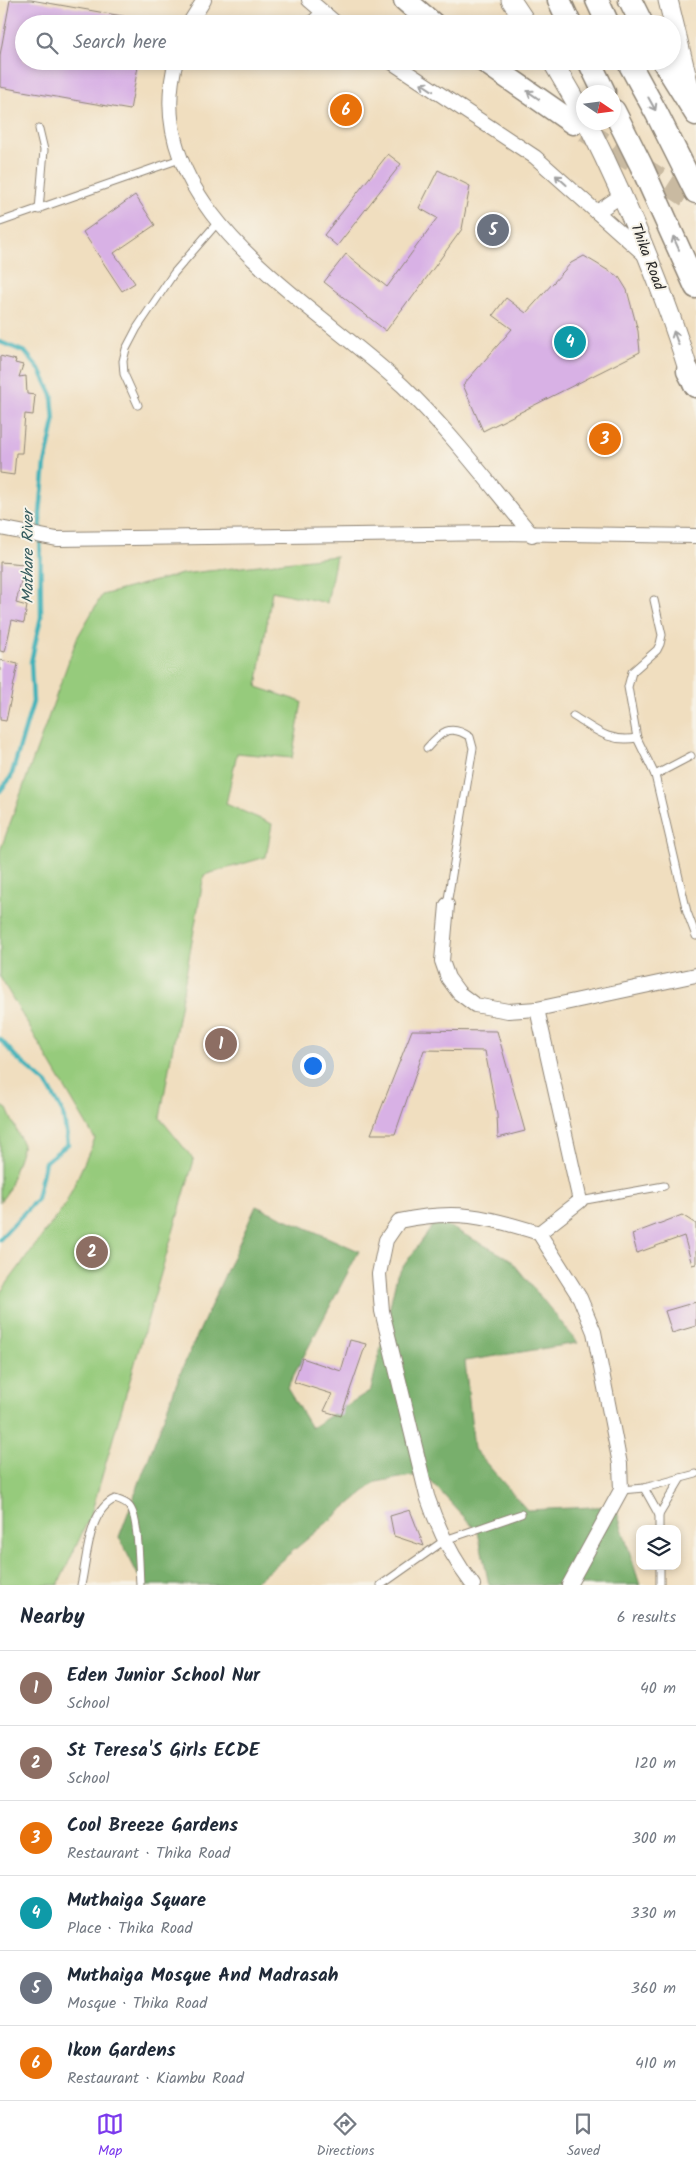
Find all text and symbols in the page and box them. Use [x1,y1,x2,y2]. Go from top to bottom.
search box [15,15,681,70]
text: Search here [73,28,167,58]
icon: search [33,29,61,57]
one-way arrow [421,82,435,92]
north arrow [576,85,621,130]
one-way arrow [526,90,540,100]
pin: 6 [330,91,362,129]
one-way arrow [648,96,657,111]
one-way arrow [554,174,567,186]
pin: 5 [477,211,509,249]
street label: Thika Road [623,220,671,294]
one-way arrow [671,236,681,251]
pin: 4 [554,323,586,361]
one-way arrow [671,331,680,346]
pin: 3 [589,420,621,458]
water label: Mathare River [16,506,41,604]
pin: 1 [205,1025,237,1063]
your location [300,1053,326,1079]
pin: 2 [76,1233,108,1271]
map controls [636,1525,681,1570]
button: layers [636,1525,681,1570]
text: Nearby [20,1601,85,1634]
text: 6 results [617,1605,676,1630]
text: Eden Junior School Nur [67,1661,260,1691]
text: 1 [34,1676,38,1701]
text: 40 m [640,1676,676,1701]
text: School [67,1691,110,1716]
text: St Teresa'S Girls ECDE [67,1736,259,1766]
text: 2 [31,1751,41,1776]
text: 120 m [635,1751,676,1776]
text: School [67,1766,110,1791]
text: Cool Breeze Gardens [67,1811,238,1841]
text: 3 [32,1826,40,1851]
text: 300 m [632,1826,676,1851]
text: Restaurant · Thika Road [67,1841,230,1866]
text: Muthaiga Square [67,1886,206,1916]
text: 4 [32,1901,40,1926]
text: 330 m [631,1901,676,1926]
text: Place · Thika Road [67,1916,193,1941]
text: Muthaiga Mosque And Madrasah [67,1961,338,1991]
text: 5 [32,1976,40,2001]
text: 360 m [631,1976,676,2001]
text: Mosque · Thika Road [67,1991,207,2016]
text: Ikon Gardens [67,2036,176,2066]
text: 6 [32,2051,40,2076]
text: 410 m [635,2051,676,2076]
text: Restaurant · Kiambu Road [67,2066,244,2091]
tab: Map [96,2110,124,2162]
tab: Directions [316,2110,374,2162]
tab: Saved [567,2110,600,2162]

